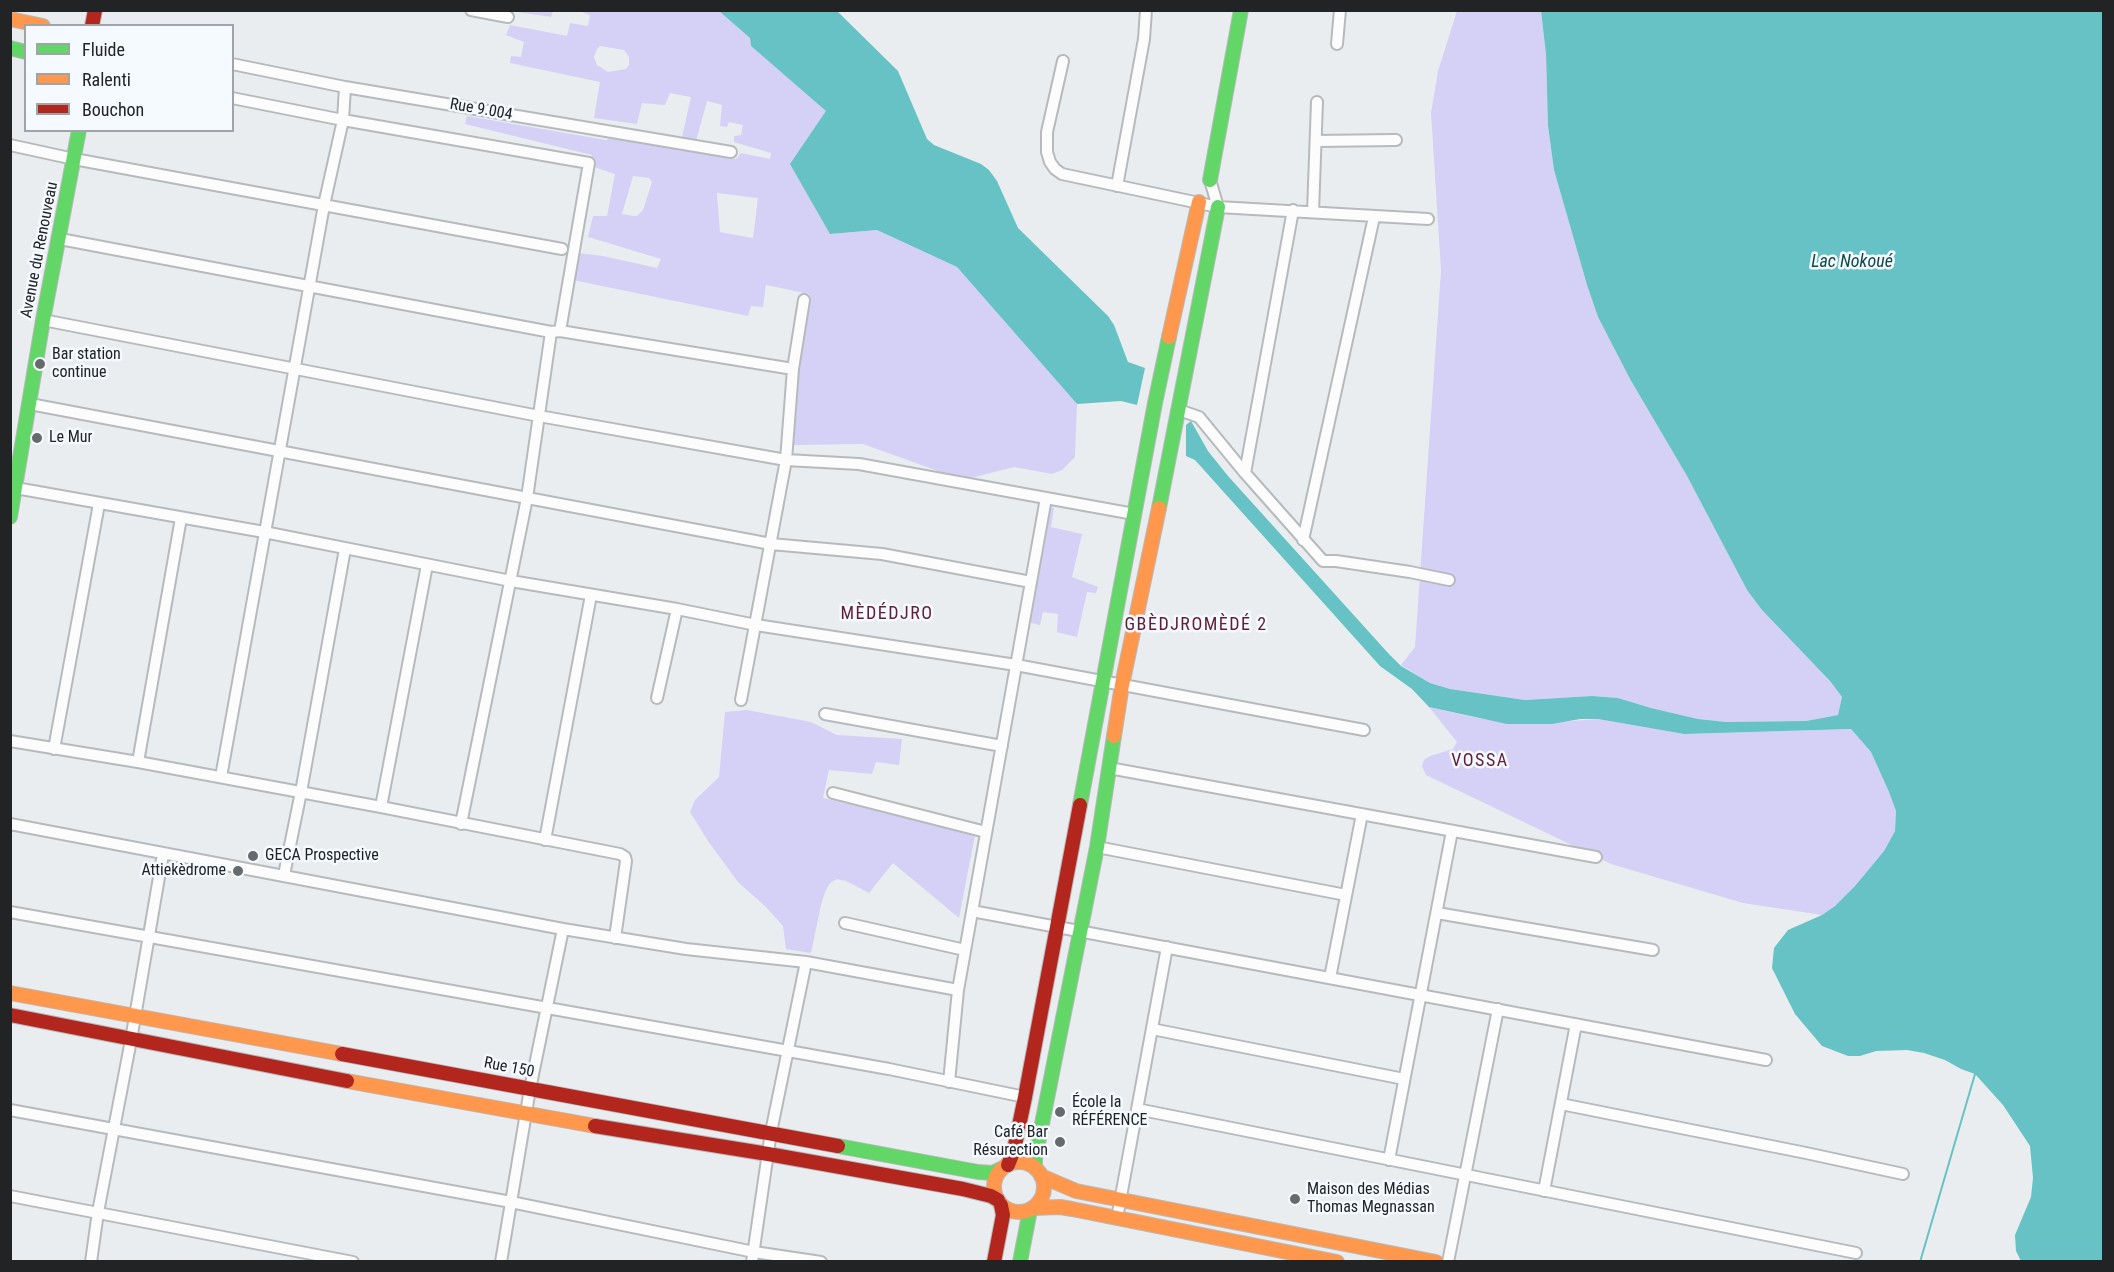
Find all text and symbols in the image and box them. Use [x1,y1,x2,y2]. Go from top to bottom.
legend [24,24,234,132]
text: Fluide [82,39,125,60]
text: Ralenti [82,69,131,90]
street label: Rue 9.004 [448,95,514,125]
text: Bouchon [82,99,144,120]
street label: Avenue du Renouveau [17,180,63,320]
water label: Lac Nokoué [1811,251,1893,273]
place label: Bar station continue [52,345,121,383]
marker: Bar station continue [33,357,47,371]
place label: Le Mur [49,428,92,448]
marker: Le Mur [30,431,44,445]
district label: MÈDÉDJRO [840,603,934,625]
district label: GBÈDJROMÈDÉ 2 [1124,614,1268,636]
district label: VOSSA [1451,750,1509,772]
place label: GECA Prospective [265,846,379,866]
marker: GECA Prospective [246,849,260,863]
place label: Attiekèdrome [141,861,226,881]
marker: Attiekèdrome [231,864,245,878]
street label: Rue 150 [482,1054,536,1082]
place label: École la RÉFÉRENCE [1072,1093,1147,1131]
marker: École la RÉFÉRENCE [1053,1105,1067,1119]
place label: Café Bar Résurection [973,1123,1048,1161]
marker: Café Bar Résurection [1053,1135,1067,1149]
place label: Maison des Médias Thomas Megnassan [1307,1180,1435,1218]
marker: Maison des Médias Thomas Megnassan [1288,1192,1302,1206]

